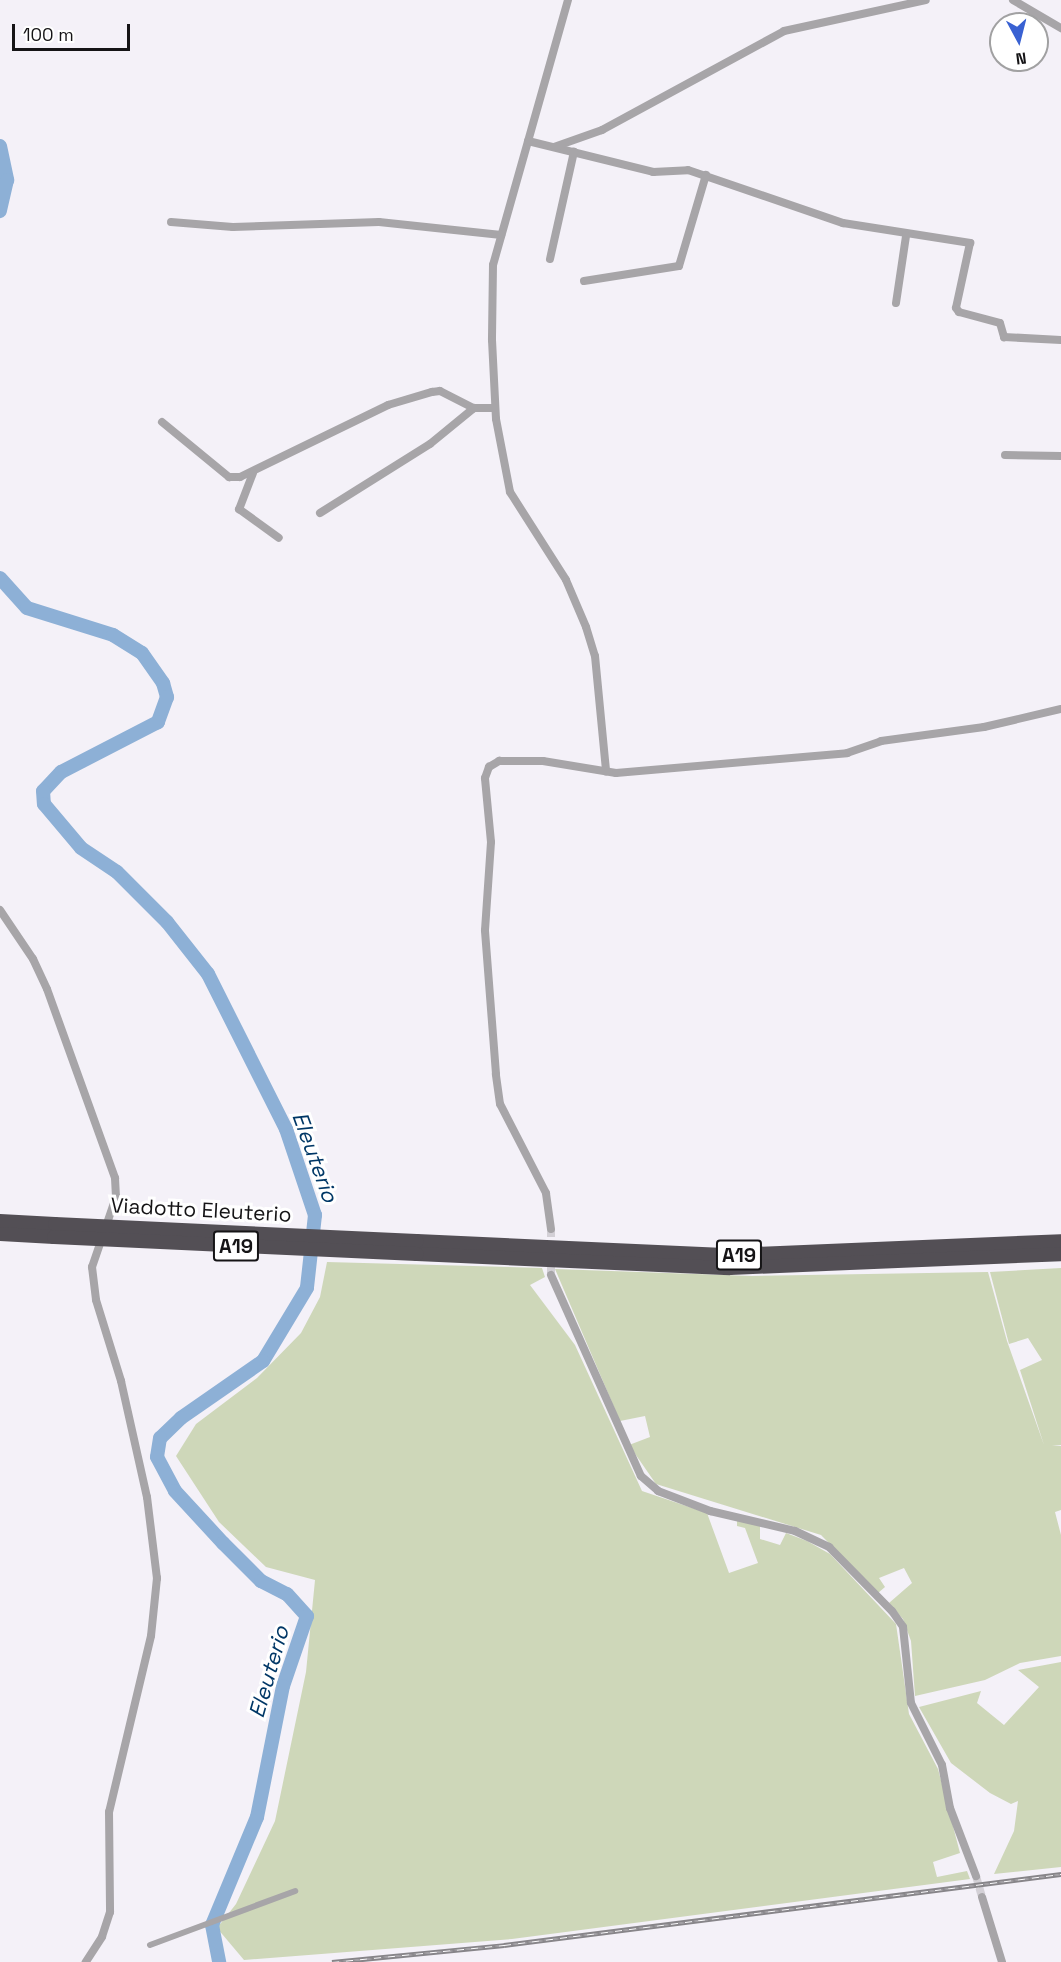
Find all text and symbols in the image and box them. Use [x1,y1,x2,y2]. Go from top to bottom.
scale bar [15,12,134,50]
north arrow [989,12,1049,72]
text: 100 m [23,23,74,46]
text: N [1014,47,1028,69]
water label: Eleuterio [286,1108,344,1206]
street label: Viadotto Eleuterio [110,1193,292,1227]
road number: A19 [212,1229,260,1263]
road number: A19 [715,1238,763,1272]
water label: Eleuterio [243,1623,295,1721]

